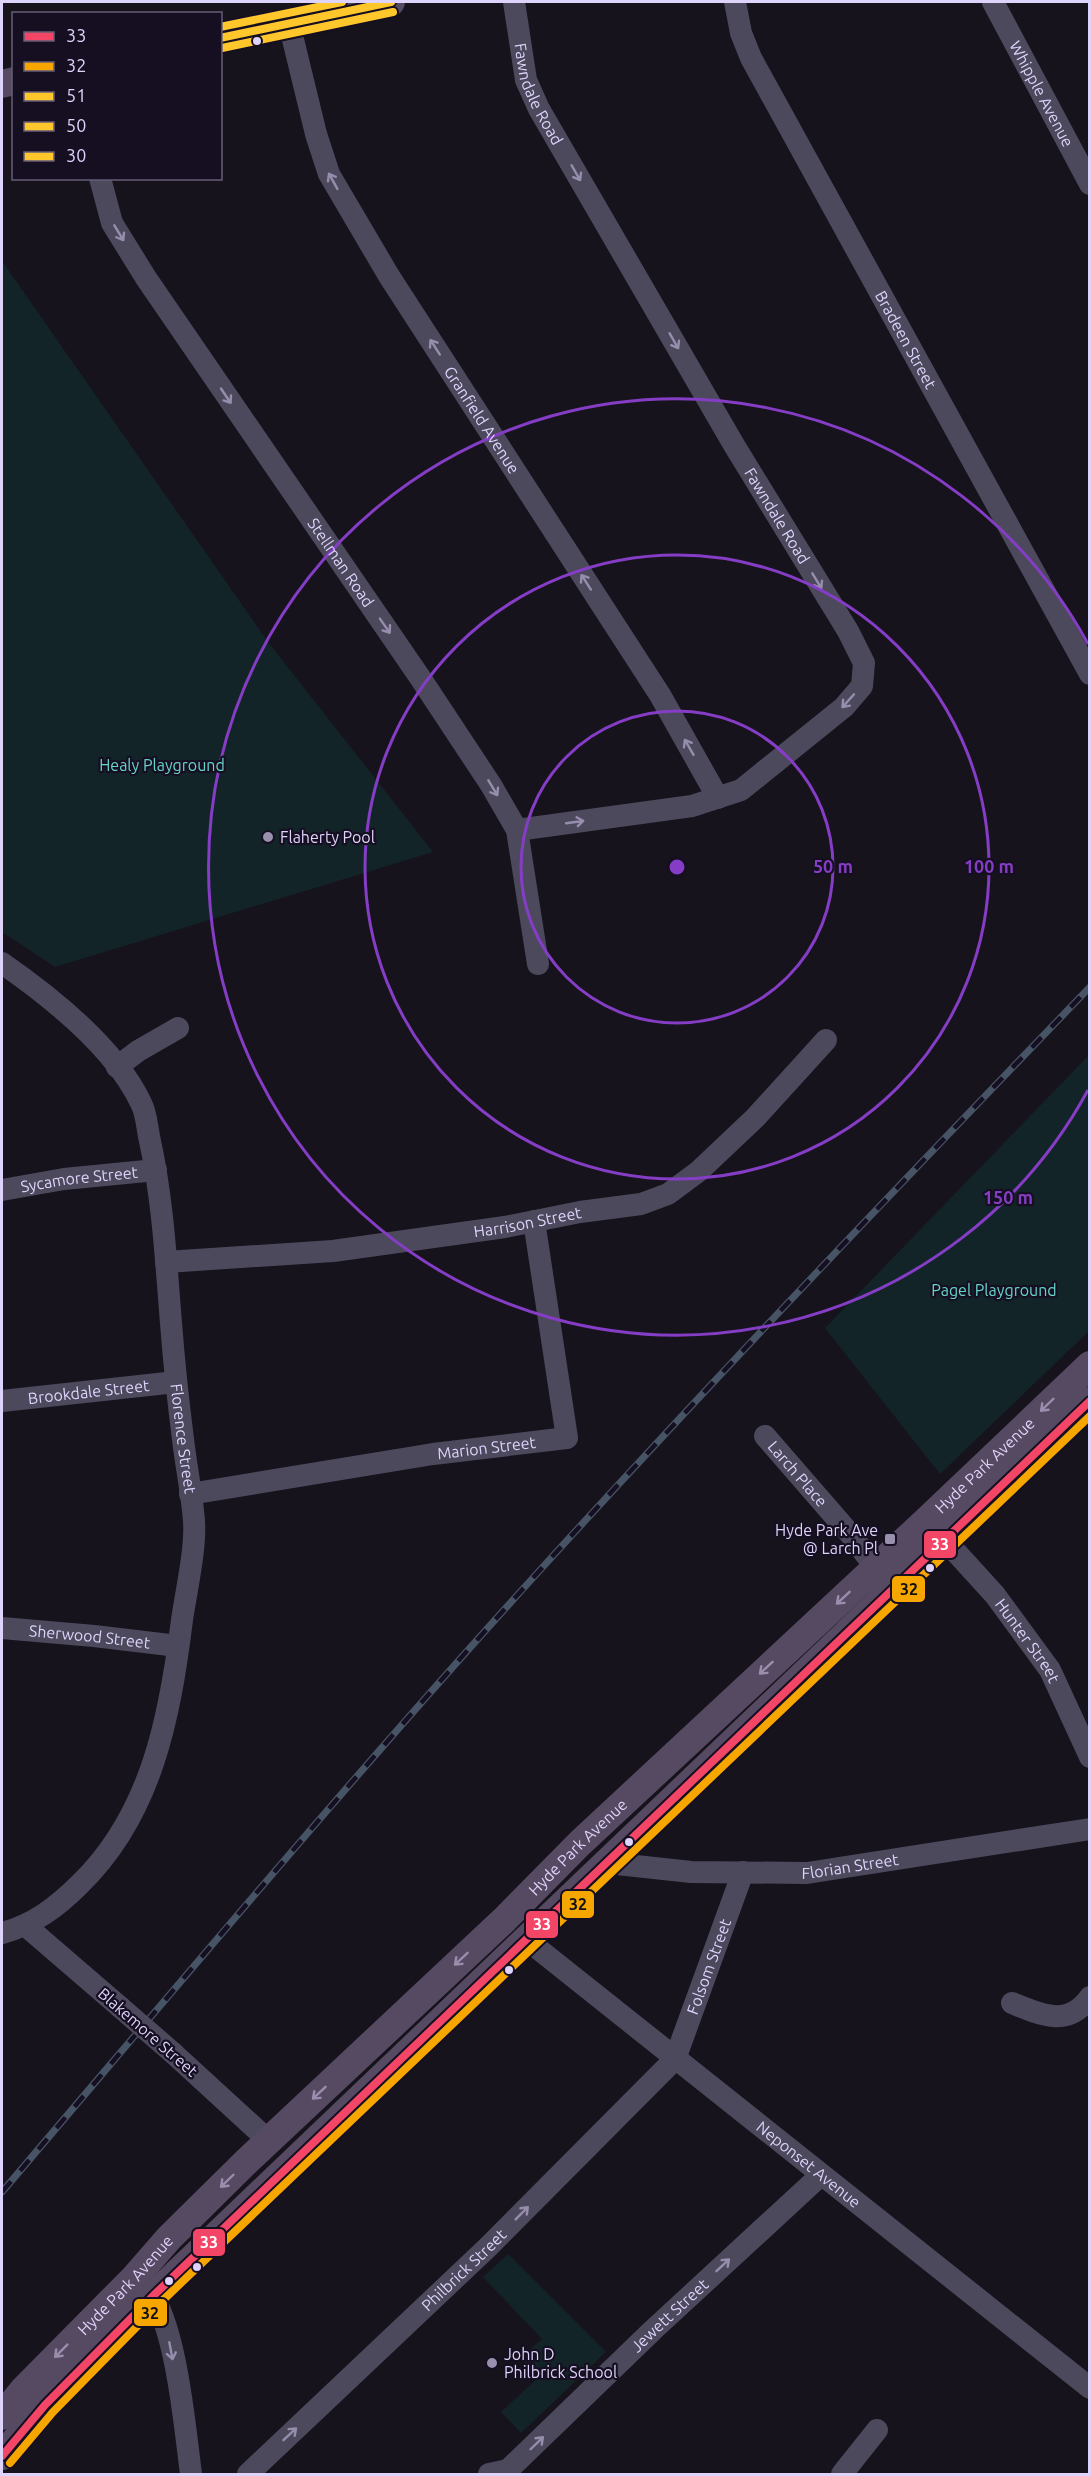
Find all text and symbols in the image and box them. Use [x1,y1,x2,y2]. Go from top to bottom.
legend [12,12,222,180]
text: 33 [66,25,86,45]
unlabelled marker [251,35,263,47]
street label: Whipple Avenue [1006,38,1077,150]
street label: Fawndale Road [511,42,567,148]
text: 32 [66,55,86,75]
text: 51 [66,85,86,105]
text: 50 [66,115,86,135]
text: 30 [66,145,86,165]
one-way arrow [570,164,582,181]
one-way arrow [327,173,339,190]
one-way arrow [113,224,125,241]
street label: Bradeen Street [872,288,941,392]
one-way arrow [668,332,680,349]
one-way arrow [429,339,441,356]
street label: Granfield Avenue [441,363,523,477]
one-way arrow [220,387,232,404]
street label: Fawndale Road [741,465,813,567]
street label: Stellman Road [304,514,378,610]
one-way arrow [811,572,823,589]
one-way arrow [580,574,592,591]
one-way arrow [379,617,391,633]
one-way arrow [841,694,855,709]
one-way arrow [683,739,695,756]
park label: Healy Playground [99,756,225,774]
one-way arrow [487,779,499,796]
one-way arrow [564,816,584,827]
place label: Flaherty Pool [280,828,375,846]
marker: Flaherty Pool [261,830,275,844]
text: 50 m [813,856,853,876]
text: 100 m [964,856,1014,876]
centre of rings [667,857,687,877]
street label: Sycamore Street [19,1163,139,1196]
text: 150 m [983,1187,1033,1207]
street label: Harrison Street [472,1203,584,1240]
park label: Pagel Playground [931,1281,1057,1299]
street label: Brookdale Street [27,1376,151,1407]
street label: Florence Street [168,1383,200,1495]
one-way arrow [1040,1398,1055,1413]
street label: Hyde Park Avenue [931,1414,1038,1517]
street label: Marion Street [436,1433,537,1462]
street label: Larch Place [764,1437,831,1510]
place label: Hyde Park Ave @ Larch Pl [775,1521,878,1557]
line badge: 33 [923,1530,957,1559]
marker: Hyde Park Ave @ Larch Pl [883,1532,897,1546]
text: 33 [931,1535,949,1553]
unlabelled marker [924,1562,936,1574]
line badge: 32 [891,1575,926,1603]
text: 32 [900,1580,918,1598]
one-way arrow [835,1591,850,1605]
street label: Hunter Street [992,1595,1064,1686]
street label: Sherwood Street [28,1621,152,1652]
one-way arrow [759,1661,774,1675]
street label: Hyde Park Avenue [525,1795,631,1899]
unlabelled marker [623,1836,635,1848]
street label: Florian Street [802,1850,900,1882]
line badge: 32 [561,1890,595,1919]
text: 32 [569,1895,587,1913]
line badge: 33 [525,1910,559,1939]
text: 33 [533,1915,551,1933]
street label: Folsom Street [683,1915,735,2017]
one-way arrow [453,1952,468,1966]
unlabelled marker [503,1964,515,1976]
street label: Blakemore Street [95,1984,202,2080]
one-way arrow [312,2086,327,2100]
street label: Neponset Avenue [753,2117,864,2211]
one-way arrow [219,2174,234,2188]
one-way arrow [515,2205,530,2220]
street label: Philbrick Street [418,2225,510,2314]
line badge: 33 [192,2228,226,2257]
street label: Hyde Park Avenue [74,2231,176,2338]
text: 33 [200,2233,218,2251]
one-way arrow [715,2258,730,2272]
unlabelled marker [191,2261,203,2273]
street label: Jewett Street [627,2274,712,2356]
unlabelled marker [163,2275,175,2287]
line badge: 32 [133,2298,168,2327]
text: 32 [141,2304,159,2322]
one-way arrow [166,2341,177,2360]
one-way arrow [54,2343,69,2358]
place label: John D Philbrick School [504,2345,617,2381]
marker: John D Philbrick School [485,2356,499,2370]
one-way arrow [282,2428,297,2442]
one-way arrow [529,2436,544,2450]

